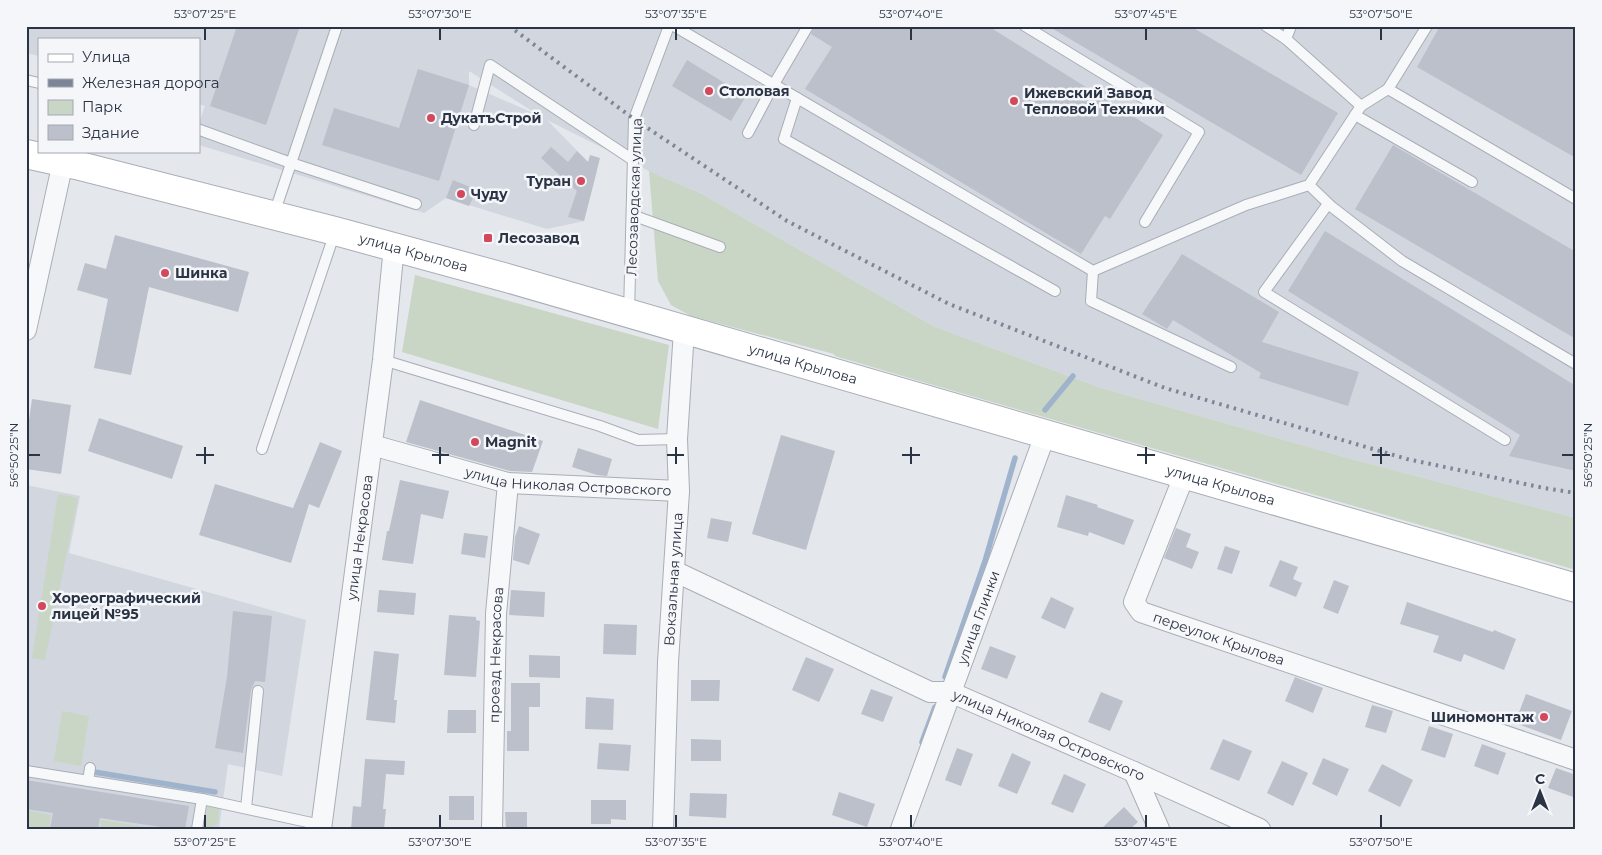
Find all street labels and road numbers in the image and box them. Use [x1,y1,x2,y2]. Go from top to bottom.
street label: Лесозаводская улица [622,118,646,276]
street label: улица Крылова [356,229,470,276]
street label: улица Крылова [746,339,859,388]
street label: улица Крылова [1163,460,1277,509]
street label: улица Николая Островского [462,462,672,500]
street label: улица Некрасова [342,473,377,603]
street label: Вокзальная улица [660,512,687,646]
street label: улица Глинки [952,568,1004,668]
street label: проезд Некрасова [485,586,507,723]
street label: переулок Крылова [1151,608,1287,669]
street label: улица Николая Островского [949,685,1148,785]

